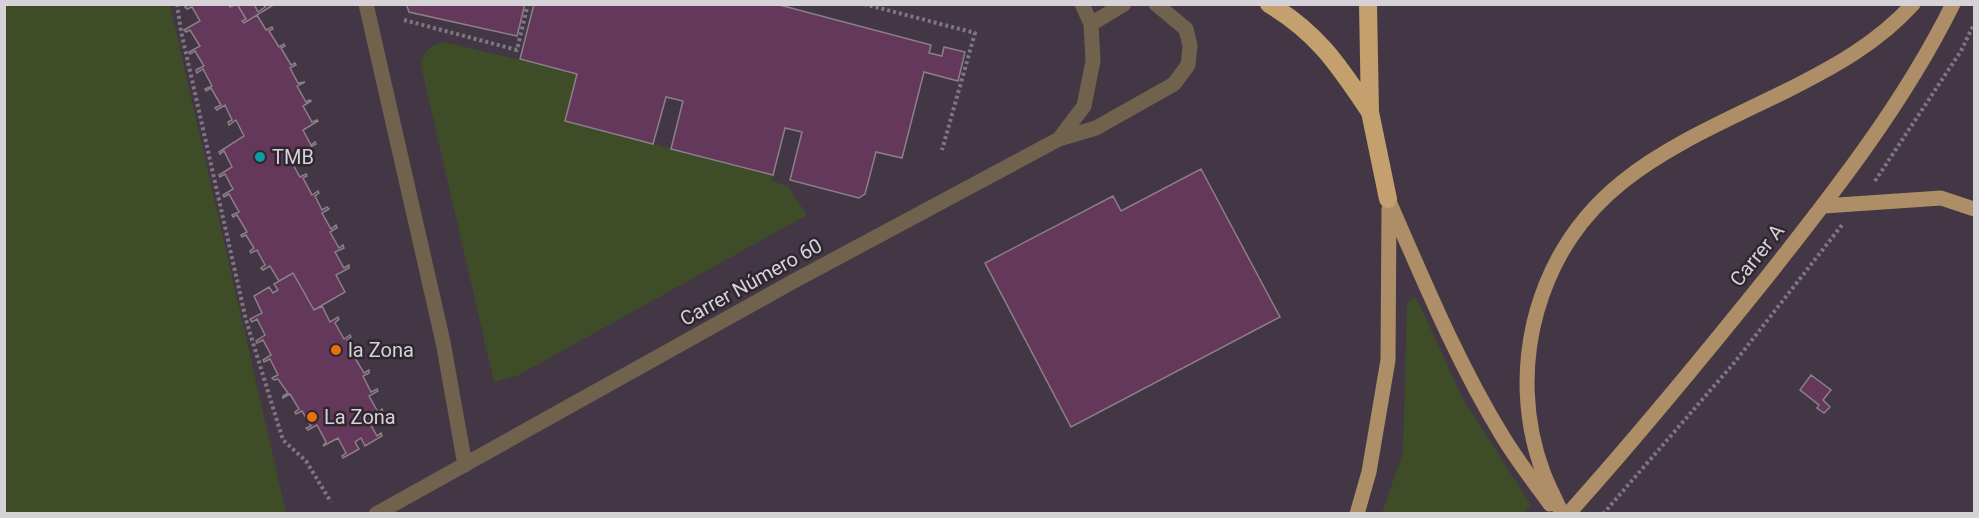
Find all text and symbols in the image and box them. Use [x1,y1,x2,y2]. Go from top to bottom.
place label: TMB [272,145,314,169]
marker: TMB [253,150,267,164]
street label: Carrer A [1725,219,1789,291]
street label: Carrer Número 60 [676,233,826,331]
place label: la Zona [348,338,414,362]
marker: la Zona [329,343,343,357]
place label: La Zona [324,405,396,429]
marker: La Zona [305,410,319,424]

